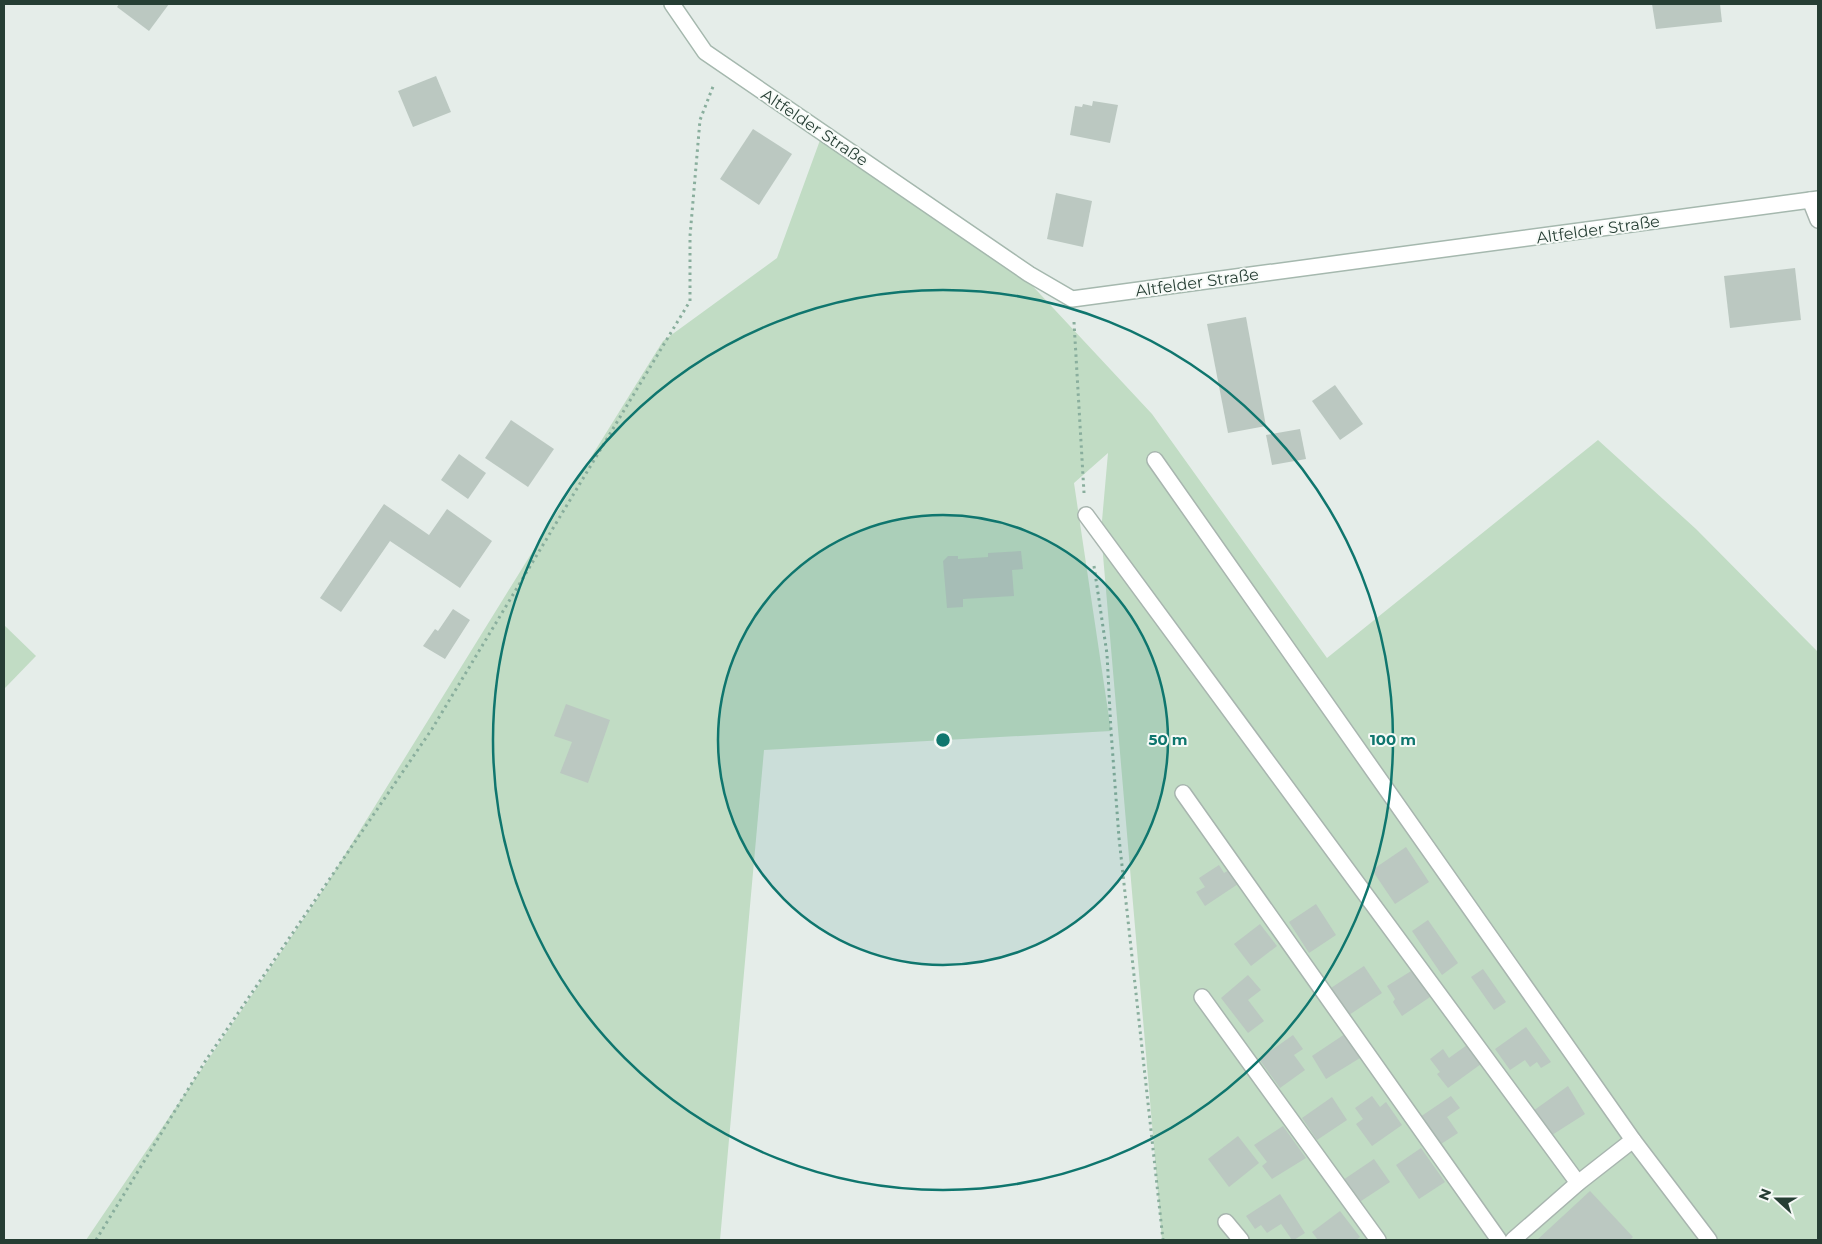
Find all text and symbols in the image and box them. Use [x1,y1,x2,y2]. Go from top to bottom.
street label: Altfelder Straße [758,85,872,170]
street label: Altfelder Straße [1535,211,1661,248]
street label: Altfelder Straße [1134,264,1260,301]
text: 50 m [1148,730,1188,749]
text: 100 m [1370,730,1416,749]
centre of rings [934,731,952,749]
north arrow [1752,1174,1802,1224]
text: N [1754,1186,1775,1203]

